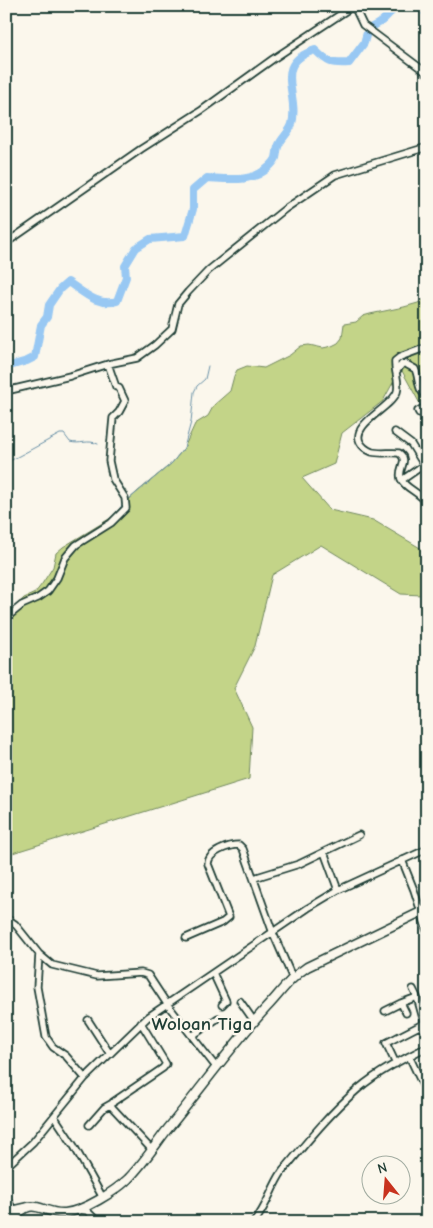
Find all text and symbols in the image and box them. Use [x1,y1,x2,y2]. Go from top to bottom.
district label: Woloan Tiga [152,1013,252,1035]
north arrow [360,1156,410,1206]
text: N [375,1159,389,1178]

